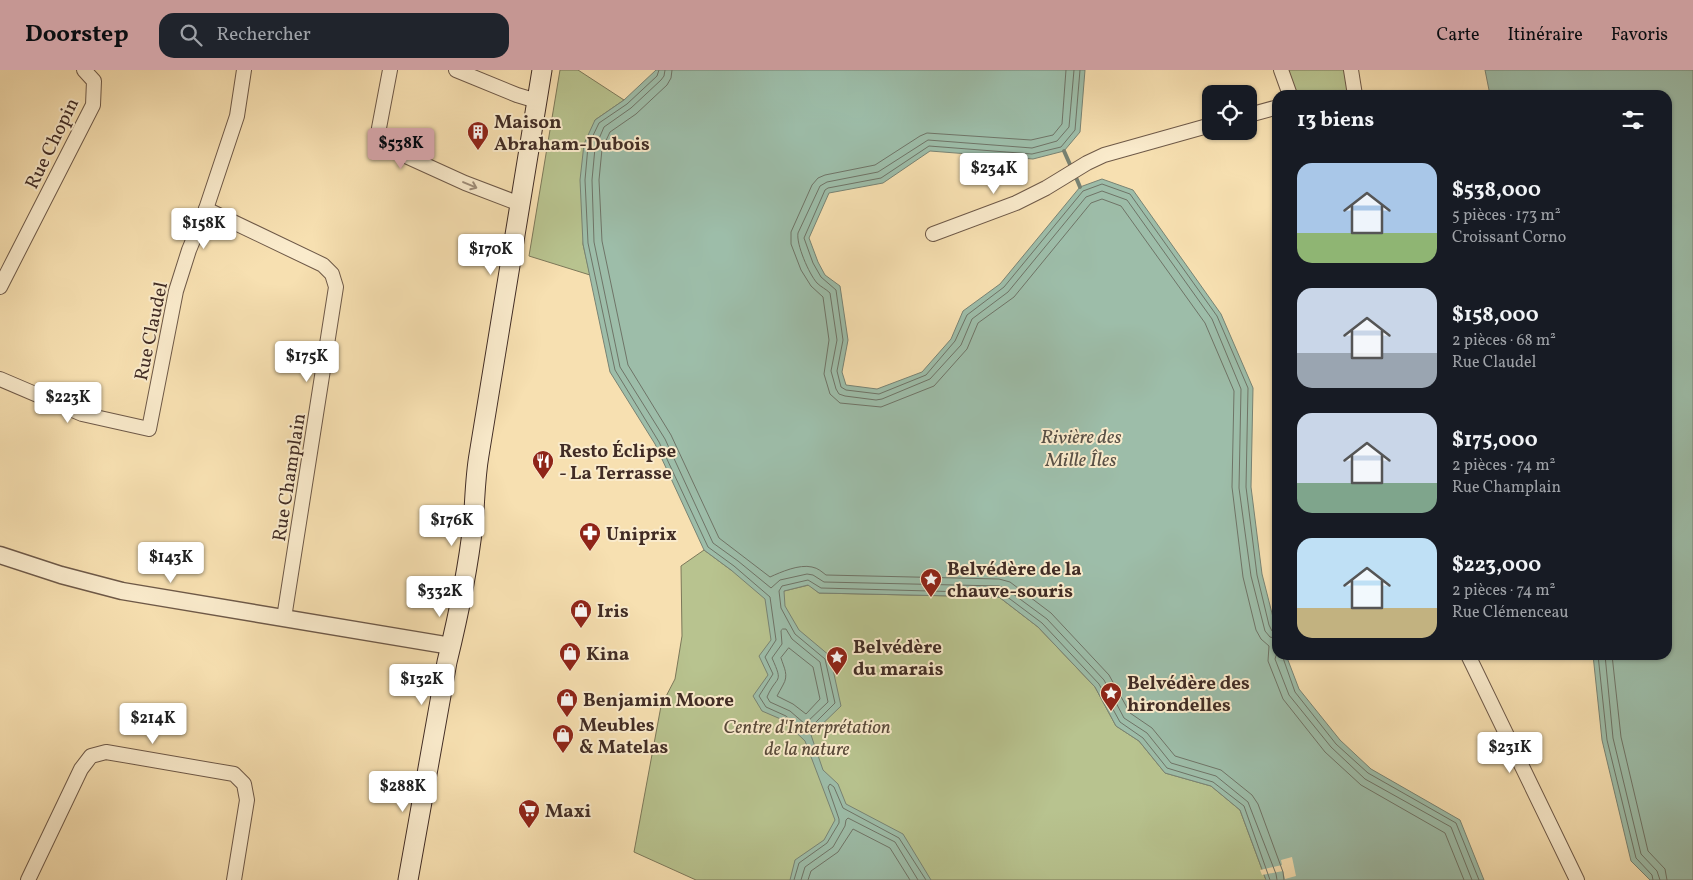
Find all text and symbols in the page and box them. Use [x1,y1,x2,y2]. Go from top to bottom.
search box [159,13,509,58]
text: Doorstep [25,18,129,52]
icon: search [177,21,205,49]
text: Rechercher [217,22,311,48]
text: Carte [1436,23,1479,48]
text: Itinéraire [1507,23,1583,48]
text: Favoris [1611,23,1668,48]
map controls [1202,85,1257,140]
button: locate [1202,85,1257,140]
street label: Rue Chopin [20,94,86,194]
text: 13 biens [1297,106,1374,135]
icon: filters [1619,106,1647,134]
place label: Maison Abraham-Dubois [494,110,650,158]
building icon: Maison Abraham-Dubois [466,120,490,151]
pin: $538K [366,128,436,170]
text: $538K [378,133,424,155]
pin: $234K [959,152,1029,195]
text: $234K [971,158,1017,180]
text: $538,000 [1452,176,1541,205]
one-way arrow [462,180,477,190]
icon: home [1337,183,1397,243]
text: 5 pièces · 173 m² [1452,205,1561,227]
pin: $158K [169,208,239,250]
text: $158K [182,213,226,235]
text: Croissant Corno [1452,227,1566,249]
pin: $170K [456,234,526,276]
text: $170K [469,239,513,261]
street label: Rue Claudel [129,279,175,383]
text: $158,000 [1452,301,1539,330]
icon: home [1337,308,1397,368]
text: 2 pièces · 68 m² [1452,330,1556,352]
pin: $175K [272,340,342,383]
text: $175K [286,346,328,368]
text: Rue Claudel [1452,352,1536,374]
pin: $223K [33,382,103,424]
text: $223K [45,387,91,409]
street label: Rue Champlain [267,411,313,543]
water label: Rivière des Mille Îles [1040,424,1122,475]
text: $175,000 [1452,426,1538,455]
icon: home [1337,433,1397,493]
place label: Resto Éclipse - La Terrasse [559,439,676,487]
restaurant icon: Resto Éclipse - La Terrasse [531,449,555,480]
text: 2 pièces · 74 m² [1452,455,1555,477]
text: Rue Champlain [1452,477,1561,499]
pin: $176K [417,504,487,547]
text: $176K [430,510,474,532]
pharmacy icon: Uniprix [578,521,602,552]
place label: Uniprix [606,522,677,548]
pin: $143K [136,542,206,584]
text: $143K [149,547,193,569]
text: $223,000 [1452,551,1541,580]
place label: Belvédère de la chauve-souris [947,557,1082,605]
icon: home [1337,558,1397,618]
place icon: Belvédère de la chauve-souris [919,567,943,598]
pin: $332K [405,576,475,618]
text: 2 pièces · 74 m² [1452,580,1555,602]
text: $332K [417,581,463,603]
shop icon: Iris [569,598,593,629]
place label: Iris [597,599,629,625]
text: Rue Clémenceau [1452,602,1569,624]
place label: Belvédère du marais [853,635,944,683]
shop icon: Kina [558,641,582,672]
place label: Kina [586,642,629,668]
place icon: Belvédère du marais [825,645,849,676]
pin: $132K [387,664,457,706]
text: $132K [400,669,444,691]
place label: Belvédère des hirondelles [1127,671,1250,719]
place icon: Belvédère des hirondelles [1099,681,1123,712]
shop icon: Benjamin Moore [555,687,579,718]
place label: Benjamin Moore [583,688,734,714]
pin: $214K [118,702,188,745]
text: $214K [131,708,175,730]
place label: Meubles & Matelas [579,713,669,761]
park label: Centre d'Interprétation de la nature [723,715,891,763]
shop icon: Meubles & Matelas [551,723,575,754]
pin: $231K [1475,732,1545,774]
text: $231K [1488,737,1532,759]
pin: $288K [368,770,438,813]
text: $288K [380,776,426,798]
supermarket icon: Maxi [517,798,541,829]
place label: Maxi [545,799,591,825]

